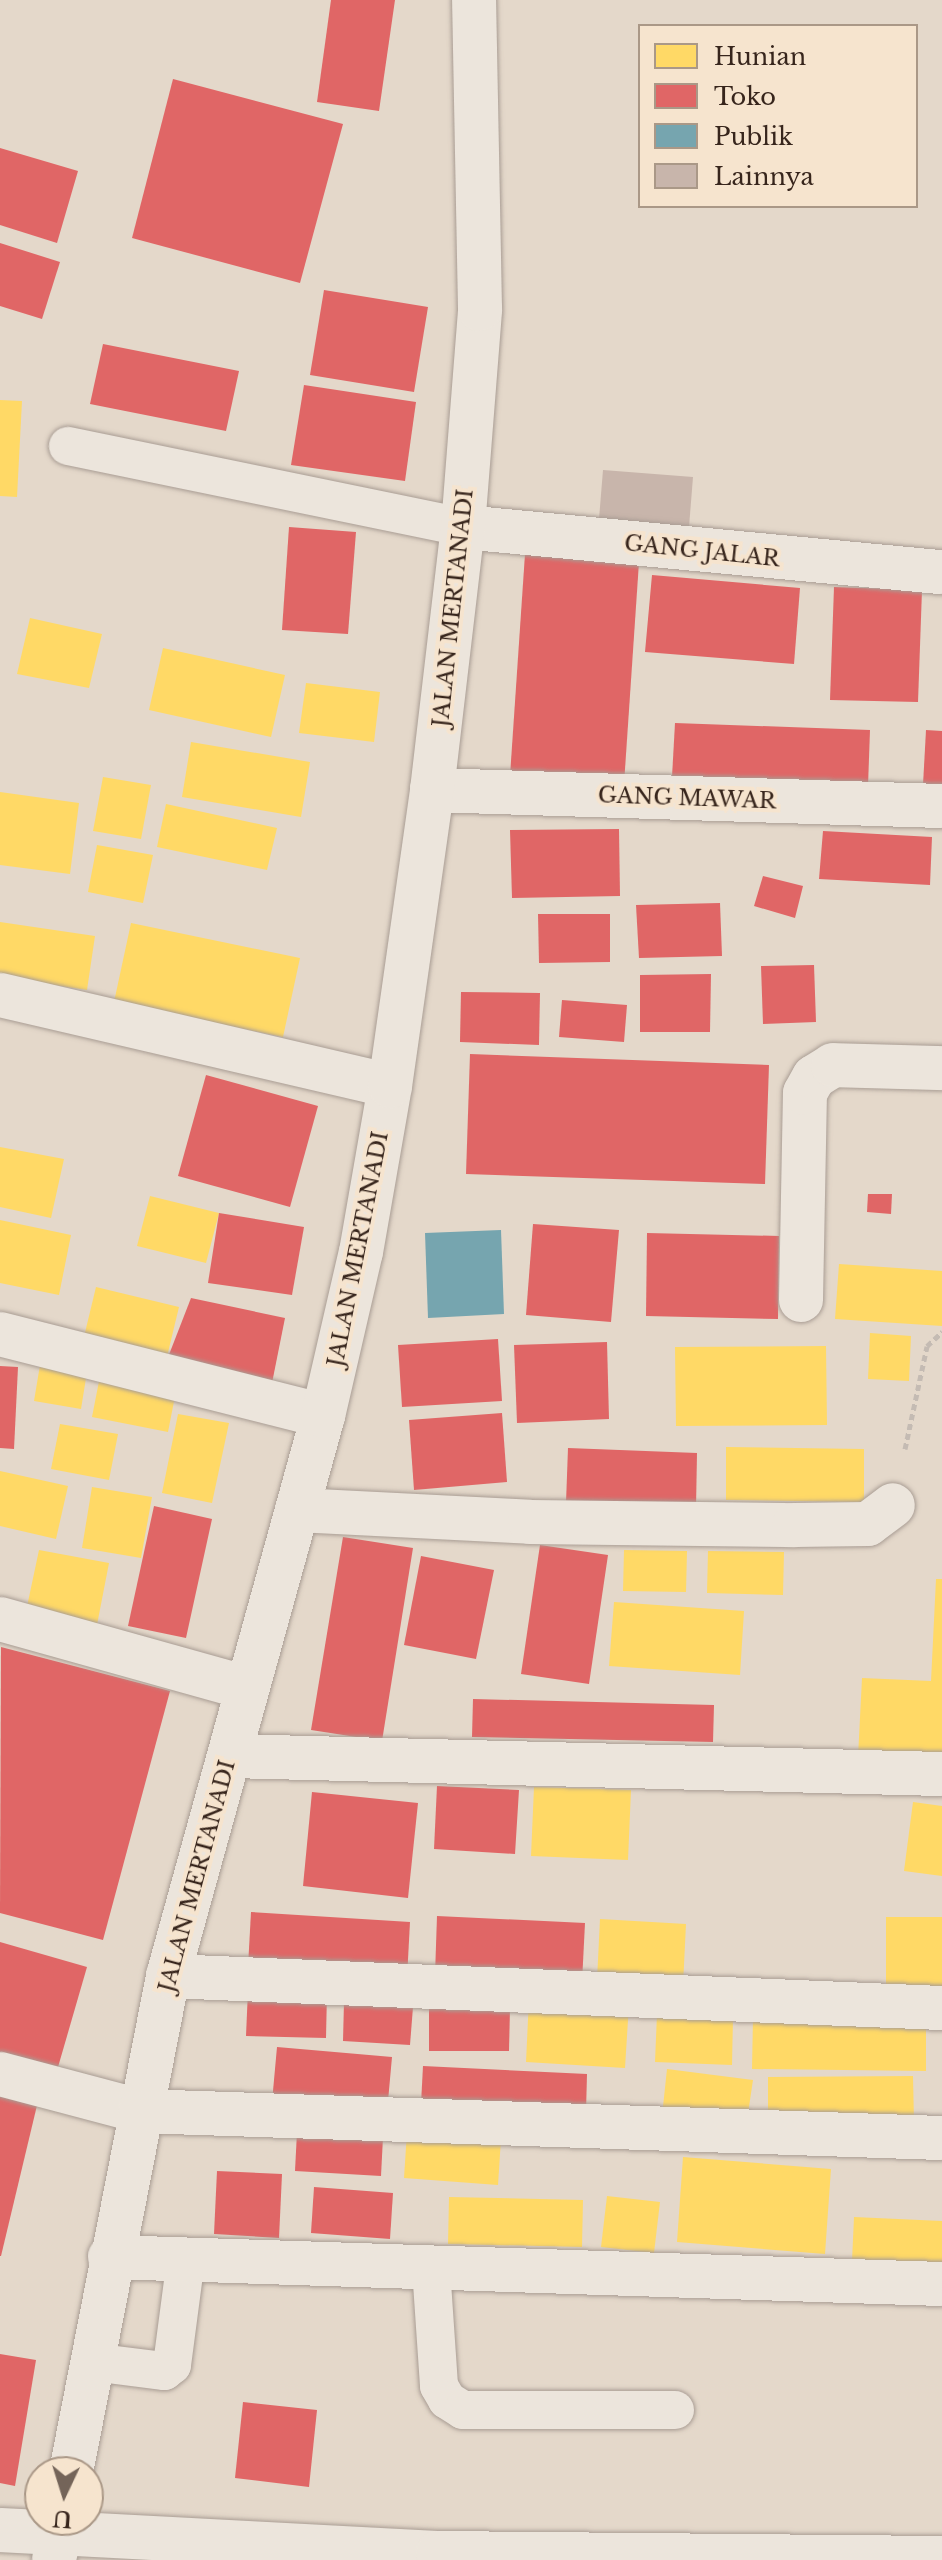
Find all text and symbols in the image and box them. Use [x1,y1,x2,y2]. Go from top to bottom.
legend [638,24,918,208]
text: Hunian [714,42,806,71]
text: Toko [714,82,776,111]
text: Publik [714,122,793,151]
text: Lainnya [714,162,814,191]
street label: JALAN MERTANADI [427,488,479,728]
street label: GANG JALAR [623,530,781,572]
street label: GANG MAWAR [597,782,777,814]
street label: JALAN MERTANADI [322,1129,394,1369]
street label: JALAN MERTANADI [153,1757,241,1995]
north arrow [24,2456,104,2536]
text: U [52,2504,73,2533]

